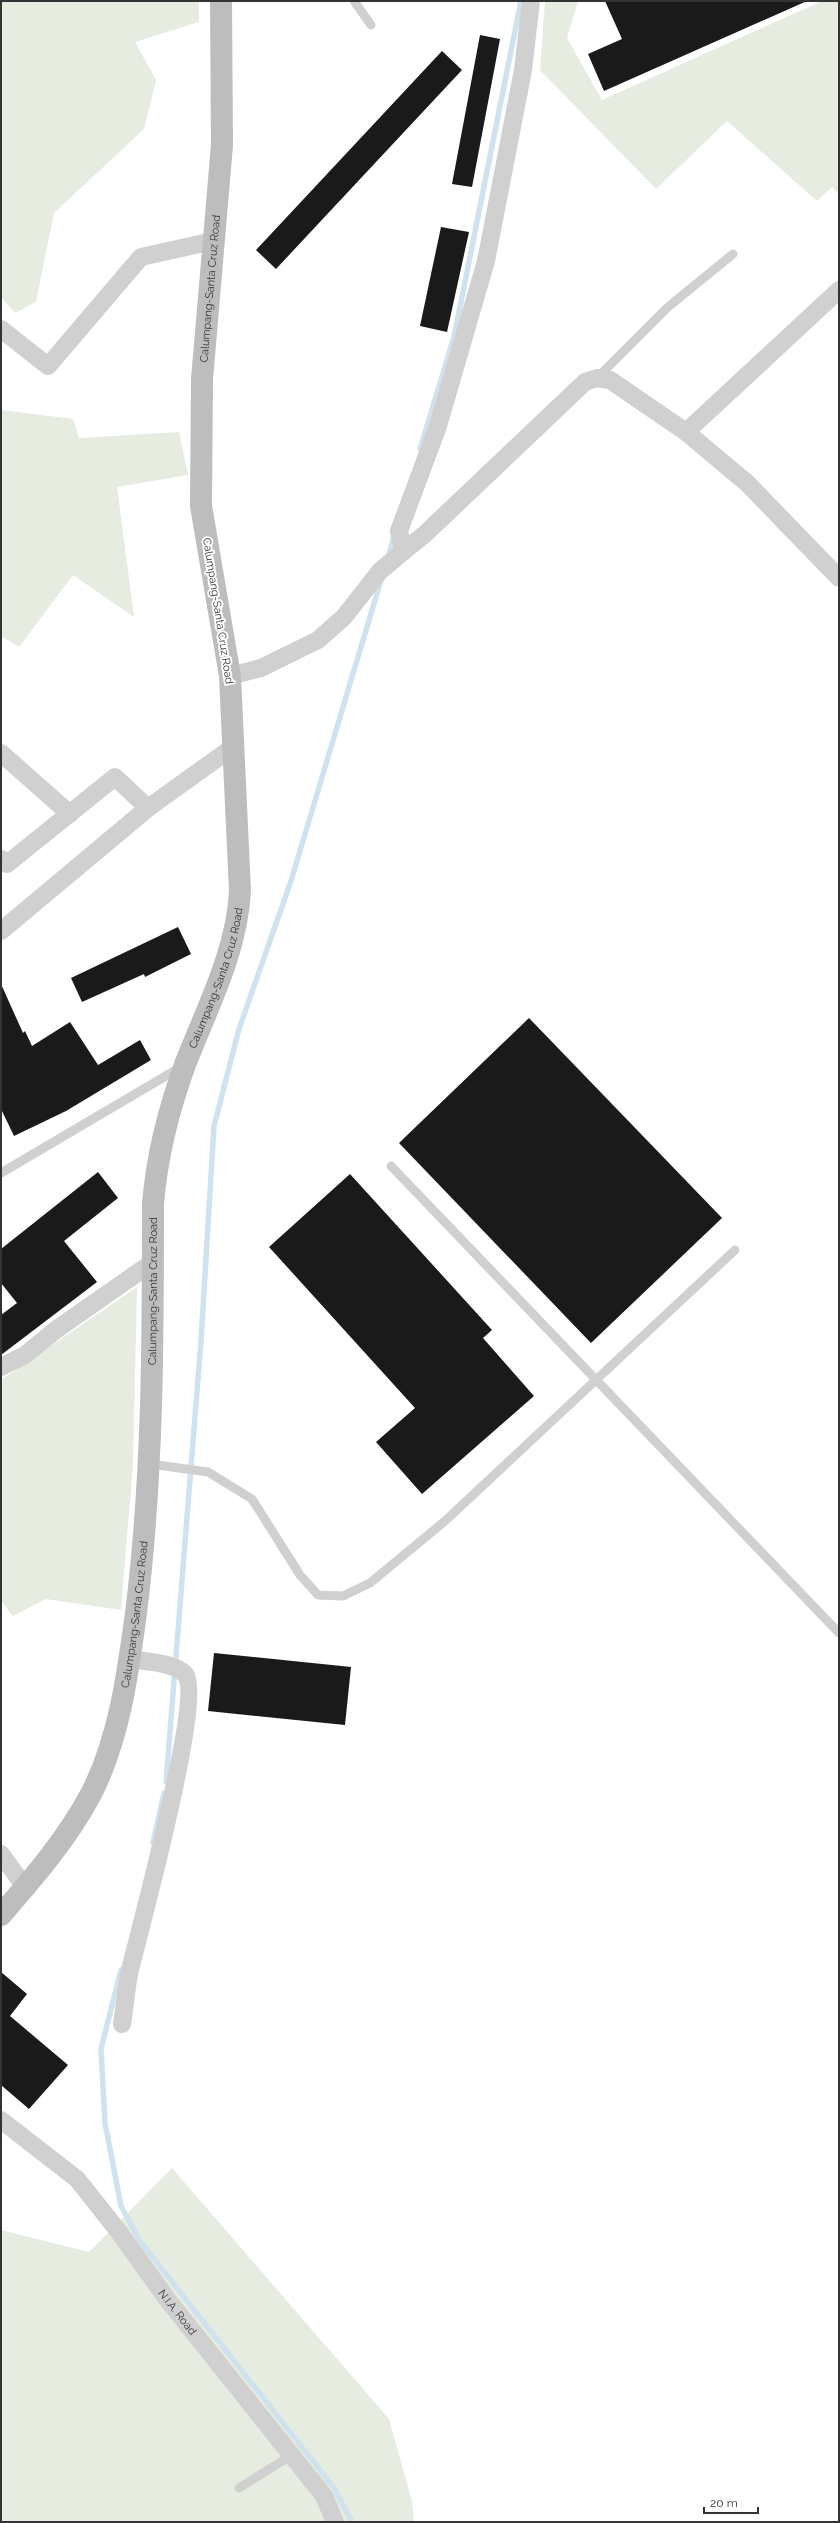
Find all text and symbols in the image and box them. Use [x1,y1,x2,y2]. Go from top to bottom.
street label: Calumpang-Santa Cruz Road [197,214,223,363]
street label: Calumpang-Santa Cruz Road [200,537,236,685]
street label: Calumpang-Santa Cruz Road [186,907,245,1050]
street label: Calumpang-Santa Cruz Road [145,1217,159,1365]
street label: Calumpang-Santa Cruz Road [118,1540,150,1689]
street label: N.I.A. Road [156,2287,199,2337]
scale bar [704,2489,758,2515]
text: 20 m [710,2496,738,2510]

